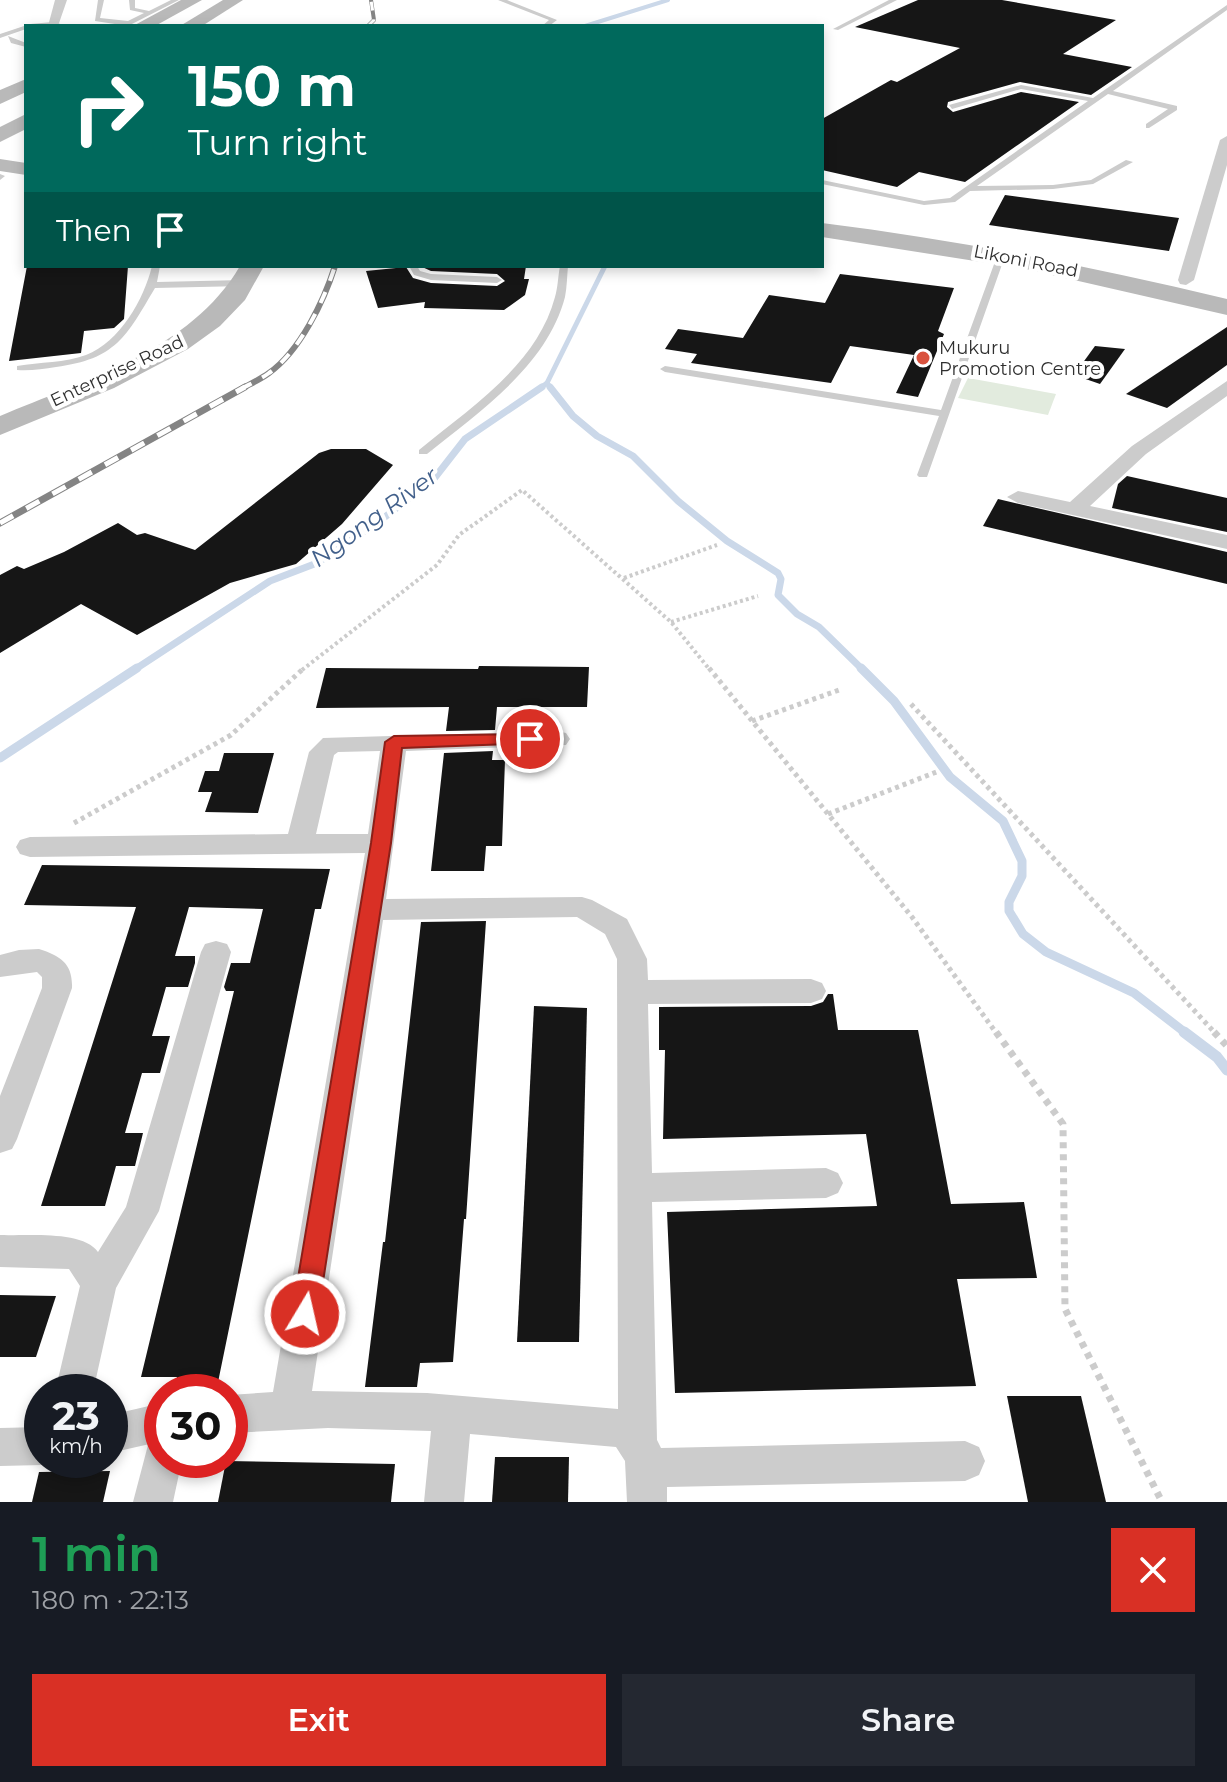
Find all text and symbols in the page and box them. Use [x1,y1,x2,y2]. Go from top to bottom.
text: 150 m [188,52,356,120]
icon: right [56,56,160,160]
text: Turn right [188,120,368,164]
icon: arrive [148,208,192,252]
text: Then [56,212,132,249]
street label: Likoni Road [972,240,1080,282]
street label: Enterprise Road [47,330,187,412]
place label: Mukuru Promotion Centre [939,337,1101,380]
marker: Mukuru Promotion Centre [914,349,932,367]
water label: Ngong River [305,460,445,573]
pin [496,705,564,773]
icon: arrive [508,717,552,761]
position arrow [263,1272,347,1356]
speed limit sign: 30 [144,1374,248,1478]
text: 23 [52,1391,100,1440]
text: km/h [49,1434,103,1458]
text: 1 min [32,1525,161,1583]
button: close [1111,1528,1195,1612]
text: 180 m · 22:13 [32,1584,189,1616]
button: Exit [32,1674,606,1766]
button: Share [622,1674,1195,1766]

